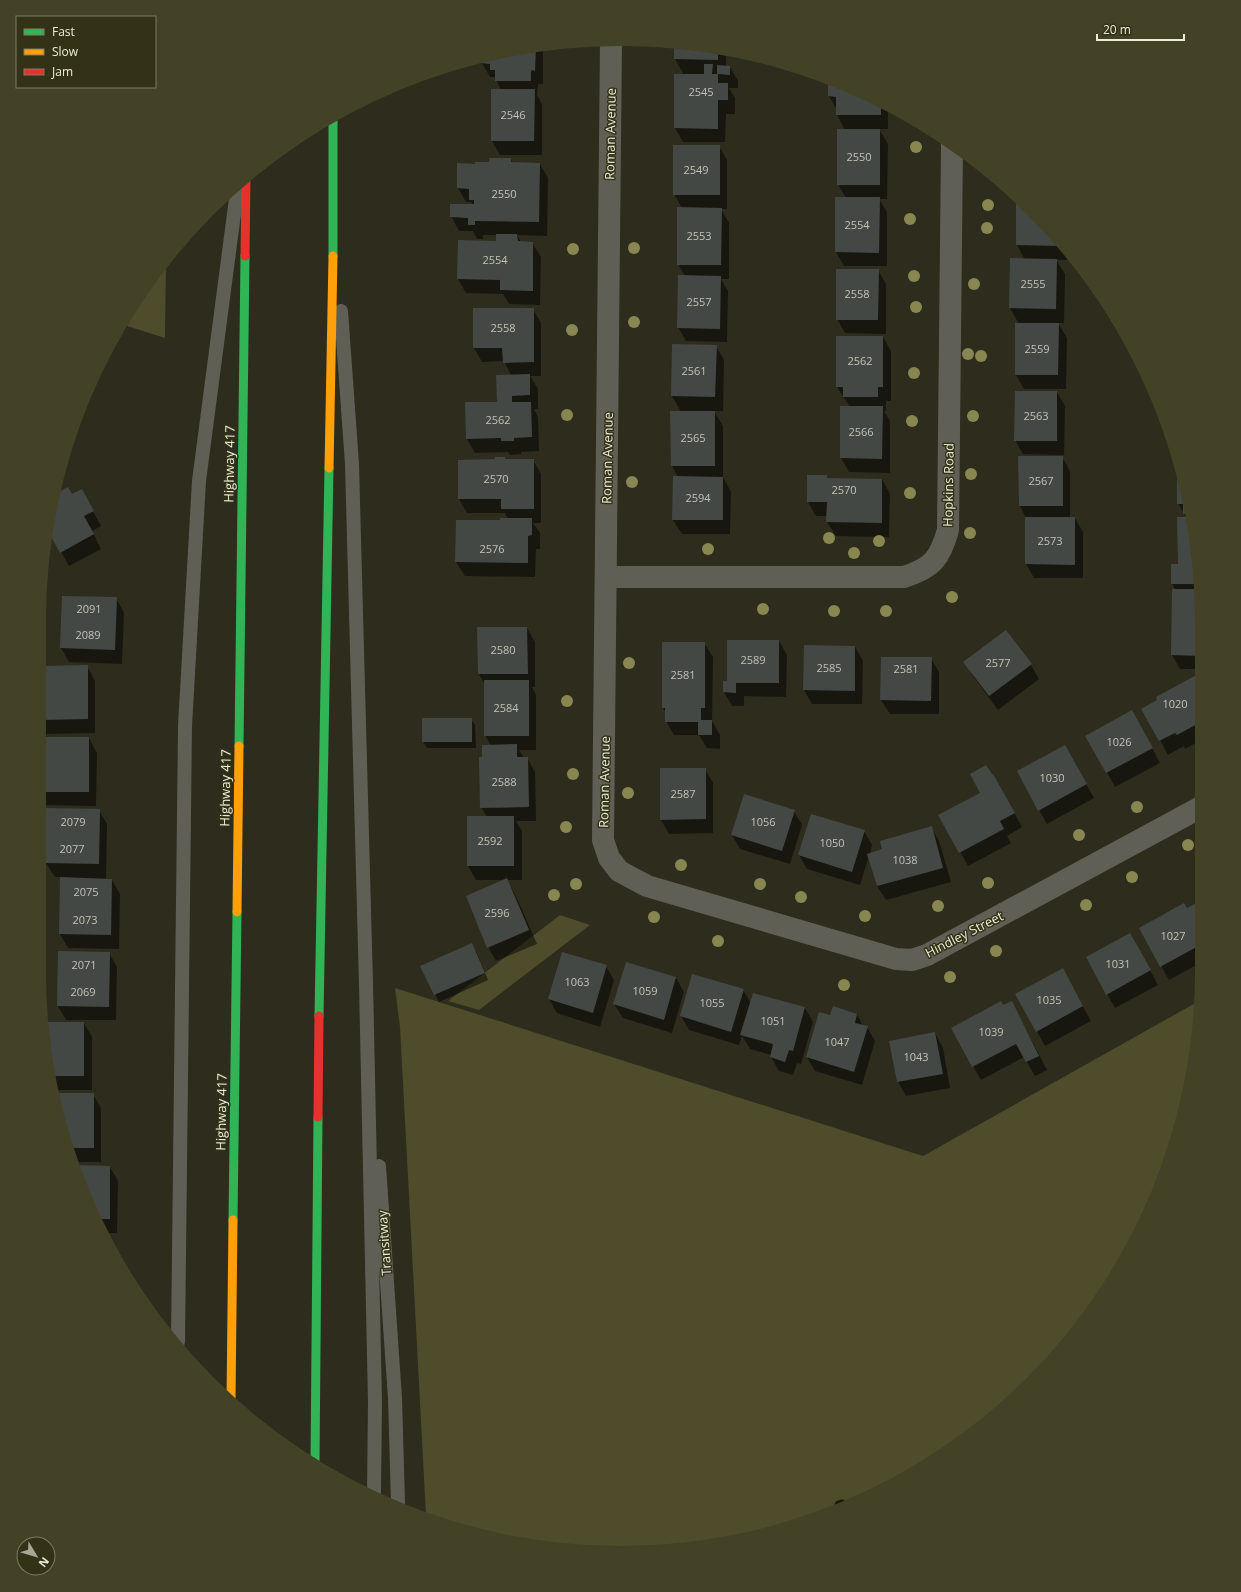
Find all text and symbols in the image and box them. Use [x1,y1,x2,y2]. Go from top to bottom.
legend [16,16,156,88]
scale bar [1097,16,1184,42]
text: 20 m [1103,21,1131,38]
text: Fast [52,23,75,40]
text: Slow [52,43,79,60]
text: Jam [51,63,73,80]
house number: 2545 [688,84,714,99]
street label: Roman Avenue [600,88,620,180]
house number: 2546 [500,107,526,122]
house number: 2550 [846,149,872,164]
house number: 2549 [683,162,709,177]
house number: 2550 [491,186,517,201]
house number: 2554 [844,217,870,232]
house number: 2553 [686,228,712,243]
house number: 2554 [482,252,508,267]
house number: 2555 [1020,276,1046,291]
house number: 2558 [844,286,870,301]
house number: 2557 [686,294,712,309]
house number: 2558 [490,320,516,335]
house number: 2559 [1024,341,1050,356]
house number: 2562 [847,353,873,368]
house number: 2561 [681,363,707,378]
house number: 2563 [1023,408,1049,423]
house number: 2562 [485,412,511,427]
street label: Roman Avenue [597,412,617,504]
house number: 2566 [848,424,874,439]
street label: Highway 417 [219,425,239,503]
house number: 2565 [680,430,706,445]
street label: Hopkins Road [938,443,958,527]
house number: 2570 [483,471,509,486]
house number: 2567 [1028,473,1054,488]
house number: 2570 [831,482,857,497]
house number: 2594 [685,490,711,505]
house number: 2573 [1037,533,1063,548]
house number: 2576 [479,541,505,556]
house number: 2091 [76,601,102,616]
house number: 2089 [75,627,101,642]
house number: 2580 [490,642,516,657]
house number: 2589 [740,652,766,667]
house number: 2577 [985,655,1011,670]
house number: 2585 [816,660,842,675]
house number: 2581 [893,661,919,676]
house number: 2581 [670,667,696,682]
house number: 1020 [1162,696,1188,711]
house number: 2584 [493,700,519,715]
house number: 1026 [1106,734,1132,749]
street label: Roman Avenue [594,736,614,828]
street label: Highway 417 [215,749,235,827]
house number: 1030 [1039,770,1065,785]
house number: 2588 [491,774,517,789]
house number: 2587 [670,786,696,801]
house number: 2079 [60,814,86,829]
house number: 1056 [750,814,776,829]
house number: 2592 [477,833,503,848]
house number: 1050 [819,835,845,850]
house number: 2077 [59,841,85,856]
house number: 1038 [892,852,918,867]
house number: 2075 [73,884,99,899]
house number: 2596 [484,905,510,920]
street label: Hindley Street [922,906,1007,961]
house number: 2073 [72,912,98,927]
house number: 1027 [1160,928,1186,943]
house number: 1031 [1105,956,1131,971]
house number: 2071 [71,957,97,972]
house number: 1063 [564,974,590,989]
house number: 1059 [632,983,658,998]
house number: 2069 [70,984,96,999]
house number: 1035 [1036,992,1062,1007]
house number: 1055 [699,995,725,1010]
house number: 1051 [760,1013,786,1028]
house number: 1039 [978,1024,1004,1039]
house number: 1047 [824,1034,850,1049]
house number: 1043 [903,1049,929,1064]
street label: Highway 417 [211,1073,231,1151]
street label: Transitway [373,1209,395,1276]
north arrow [16,1536,56,1576]
text: N [36,1554,53,1571]

